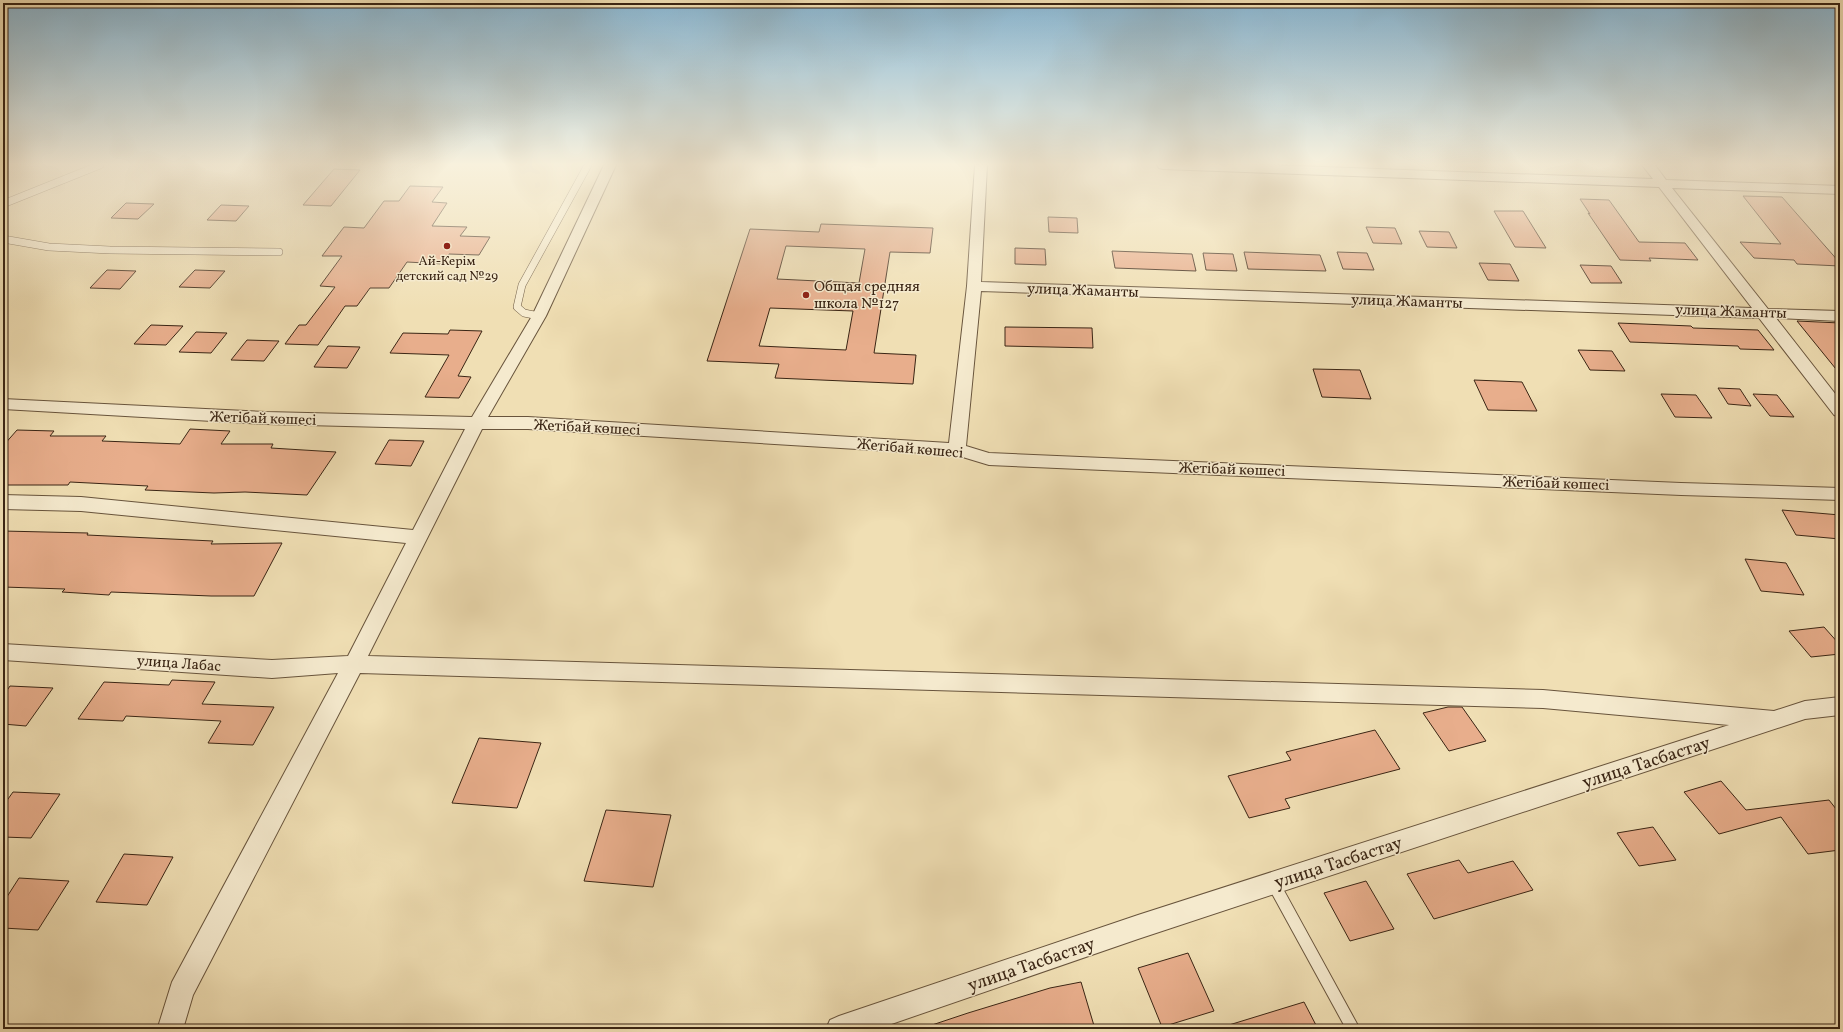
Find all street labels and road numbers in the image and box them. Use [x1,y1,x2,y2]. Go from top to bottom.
street label: улица Жаманты [1027,279,1140,304]
street label: улица Жаманты [1351,290,1464,315]
street label: улица Жаманты [1675,300,1788,325]
street label: Жетібай көшесі [209,407,317,432]
street label: Жетібай көшесі [533,415,641,442]
street label: Жетібай көшесі [856,434,964,465]
street label: Жетібай көшесі [1178,458,1286,483]
street label: Жетібай көшесі [1502,472,1610,497]
street label: улица Лабас [136,651,222,678]
street label: улица Тасбастау [1579,731,1714,796]
street label: улица Тасбастау [1271,831,1406,896]
street label: улица Тасбастау [965,932,1099,999]

